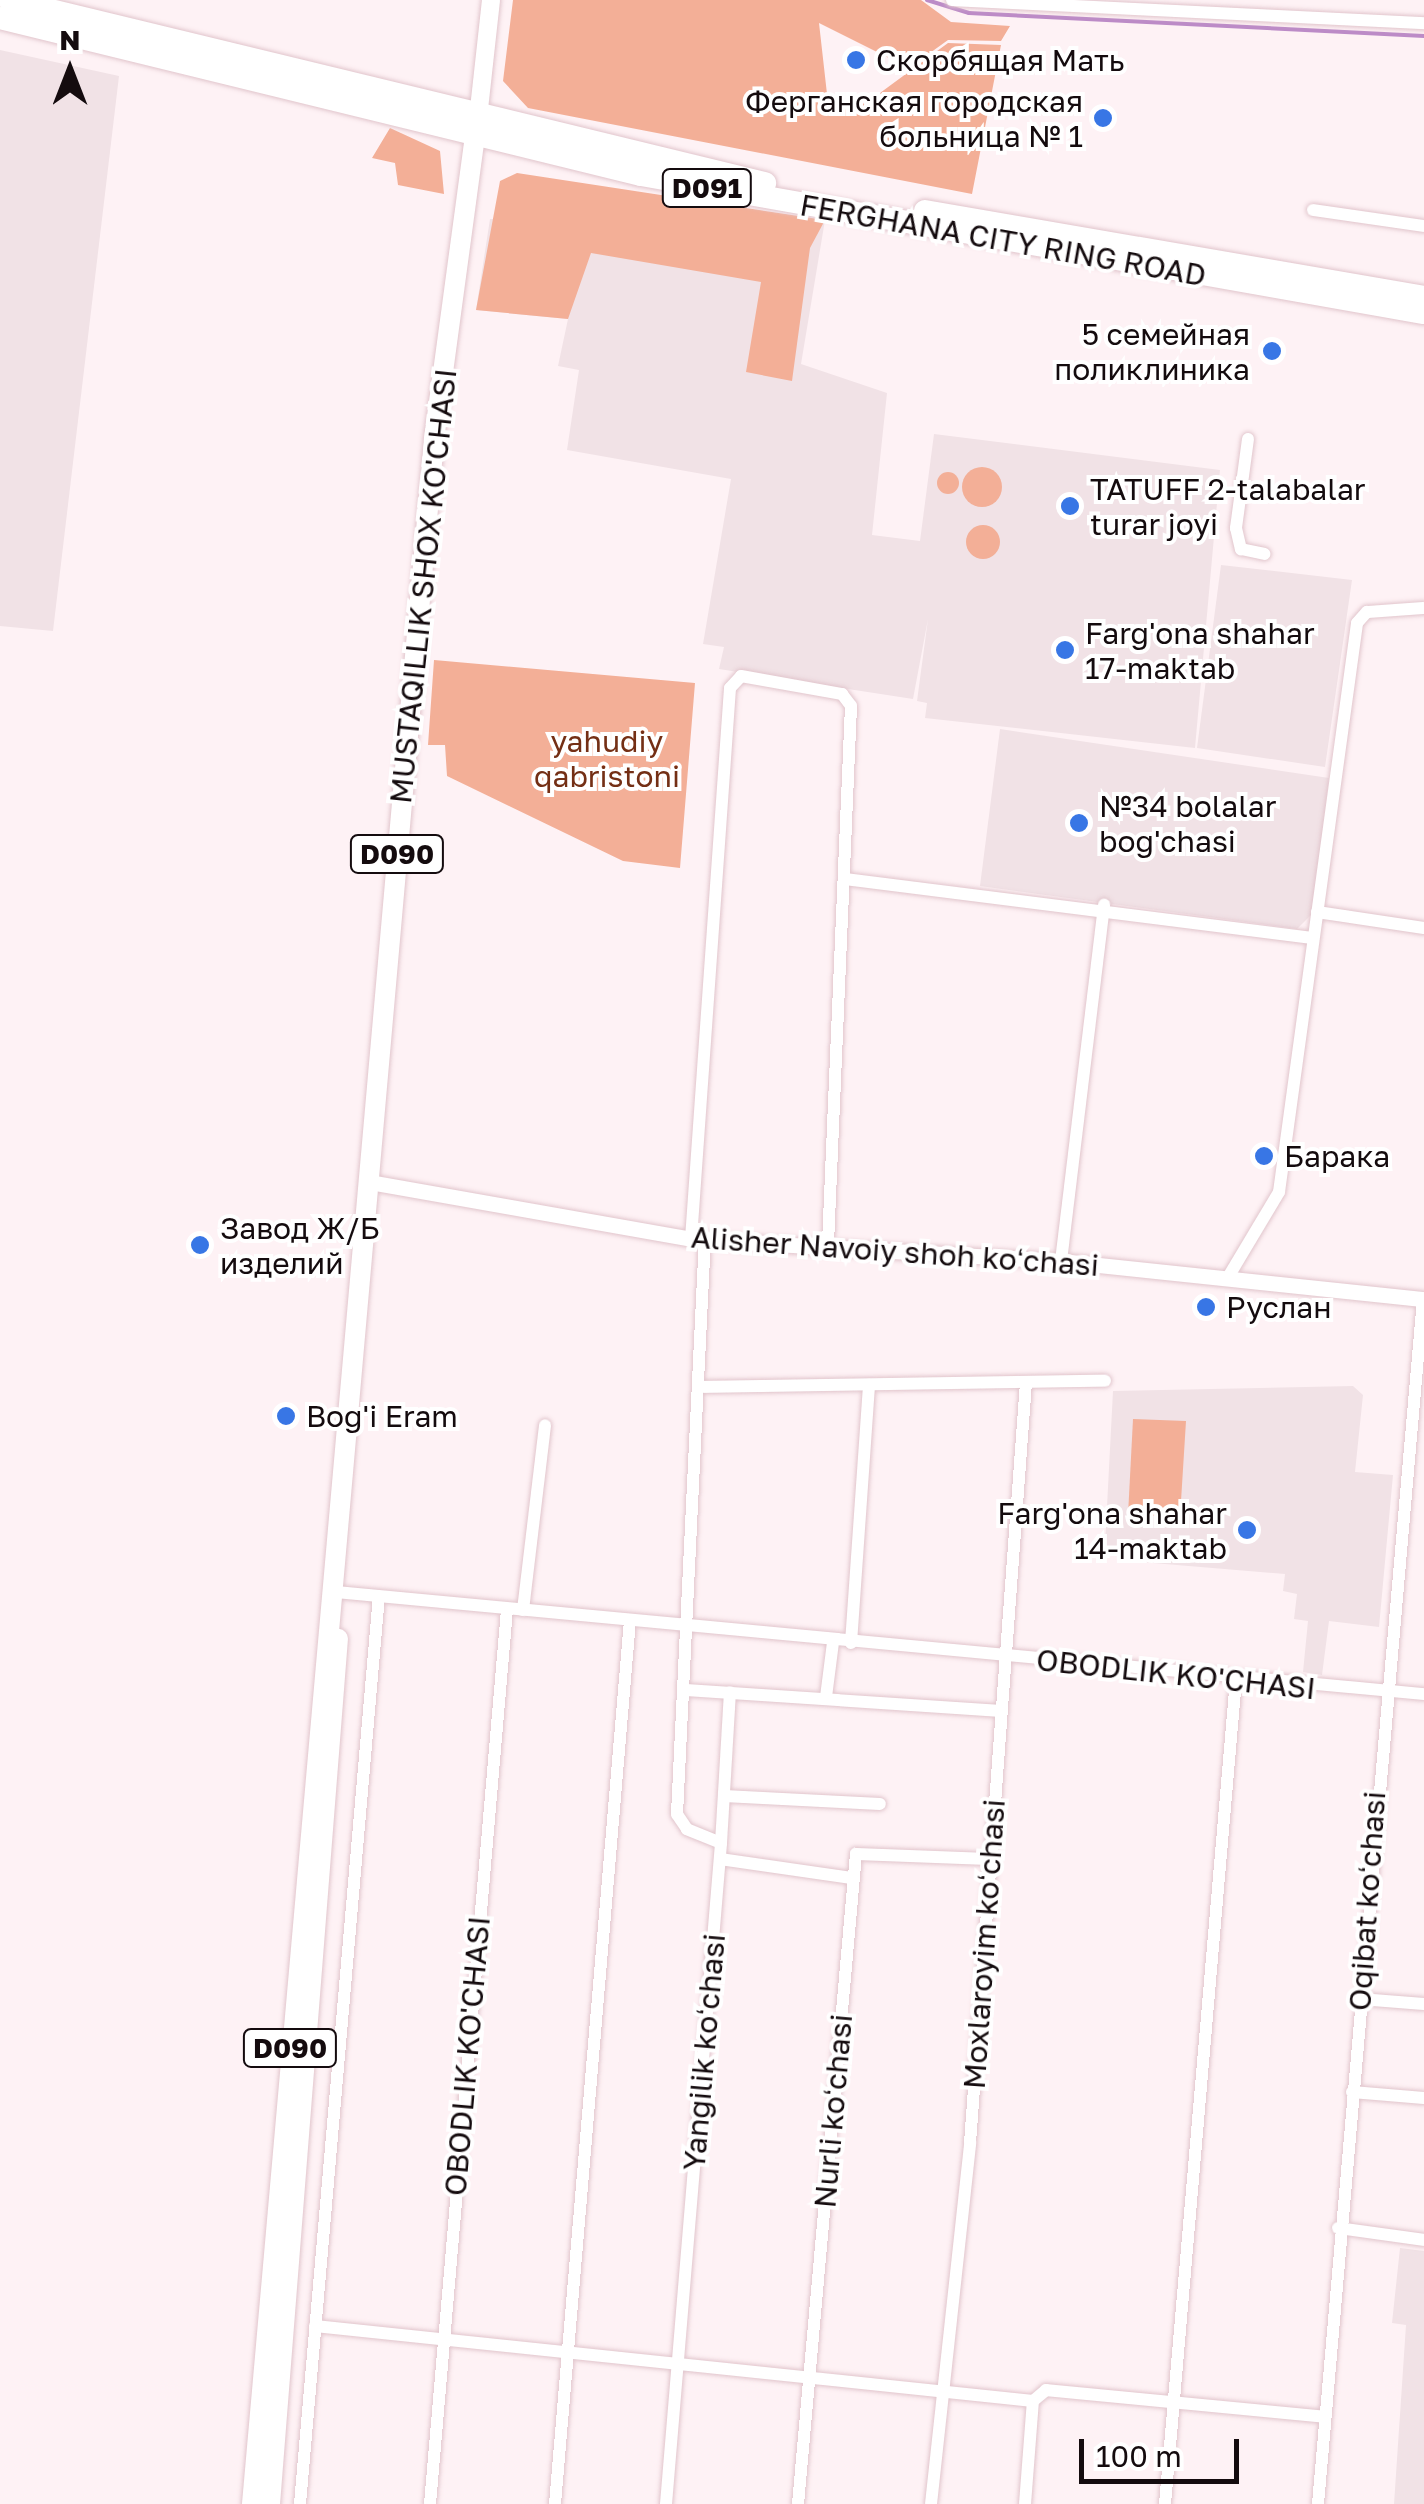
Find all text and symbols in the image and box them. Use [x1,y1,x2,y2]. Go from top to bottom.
north arrow [20,20,120,120]
text: N [59,23,81,56]
place label: Скорбящая Мать [876,42,1124,78]
marker: Скорбящая Мать [845,49,867,71]
place label: Ферганская городская больница № 1 [745,83,1083,154]
marker: Ферганская городская больница № 1 [1092,107,1114,129]
road number: D091 [660,165,754,211]
street label: FERGHANA CITY RING ROAD [797,187,1209,293]
place label: 5 семейная поликлиника [1054,316,1250,386]
marker: 5 семейная поликлиника [1259,338,1285,364]
street label: MUSTAQILLIK SHOX KO'CHASI [382,367,464,805]
place label: TATUFF 2-talabalar turar joyi [1090,471,1366,542]
marker: TATUFF 2-talabalar turar joyi [1059,495,1081,517]
place label: Farg'ona shahar 17-maktab [1085,615,1315,686]
marker: Farg'ona shahar 17-maktab [1054,639,1076,661]
park label: yahudiy qabristoni [534,723,680,794]
place label: №34 bolalar bog'chasi [1099,788,1276,858]
marker: №34 bolalar bog'chasi [1068,812,1090,834]
road number: D090 [350,831,444,877]
place label: Барака [1284,1138,1390,1174]
marker: Барака [1253,1145,1275,1167]
place label: Завод Ж/Б изделий [220,1210,380,1280]
street label: Alisher Navoiy shoh koʻchasi [690,1219,1100,1283]
marker: Завод Ж/Б изделий [189,1234,211,1256]
place label: Руслан [1226,1289,1332,1325]
marker: Руслан [1195,1296,1217,1318]
place label: Bog'i Eram [306,1398,458,1434]
marker: Bog'i Eram [275,1405,297,1427]
place label: Farg'ona shahar 14-maktab [997,1495,1227,1566]
marker: Farg'ona shahar 14-maktab [1236,1519,1258,1541]
street label: OBODLIK KO'CHASI [1035,1641,1317,1707]
street label: Oqibat koʻchasi [1341,1790,1393,2012]
street label: Moxlaroyim koʻchasi [956,1798,1012,2090]
street label: OBODLIK KO'CHASI [437,1915,497,2197]
street label: Yangilik koʻchasi [676,1932,732,2172]
street label: Nurli koʻchasi [807,2013,859,2209]
road number: D090 [242,2025,338,2071]
scale bar [1084,2419,1244,2481]
text: 100 m [1096,2438,1182,2474]

